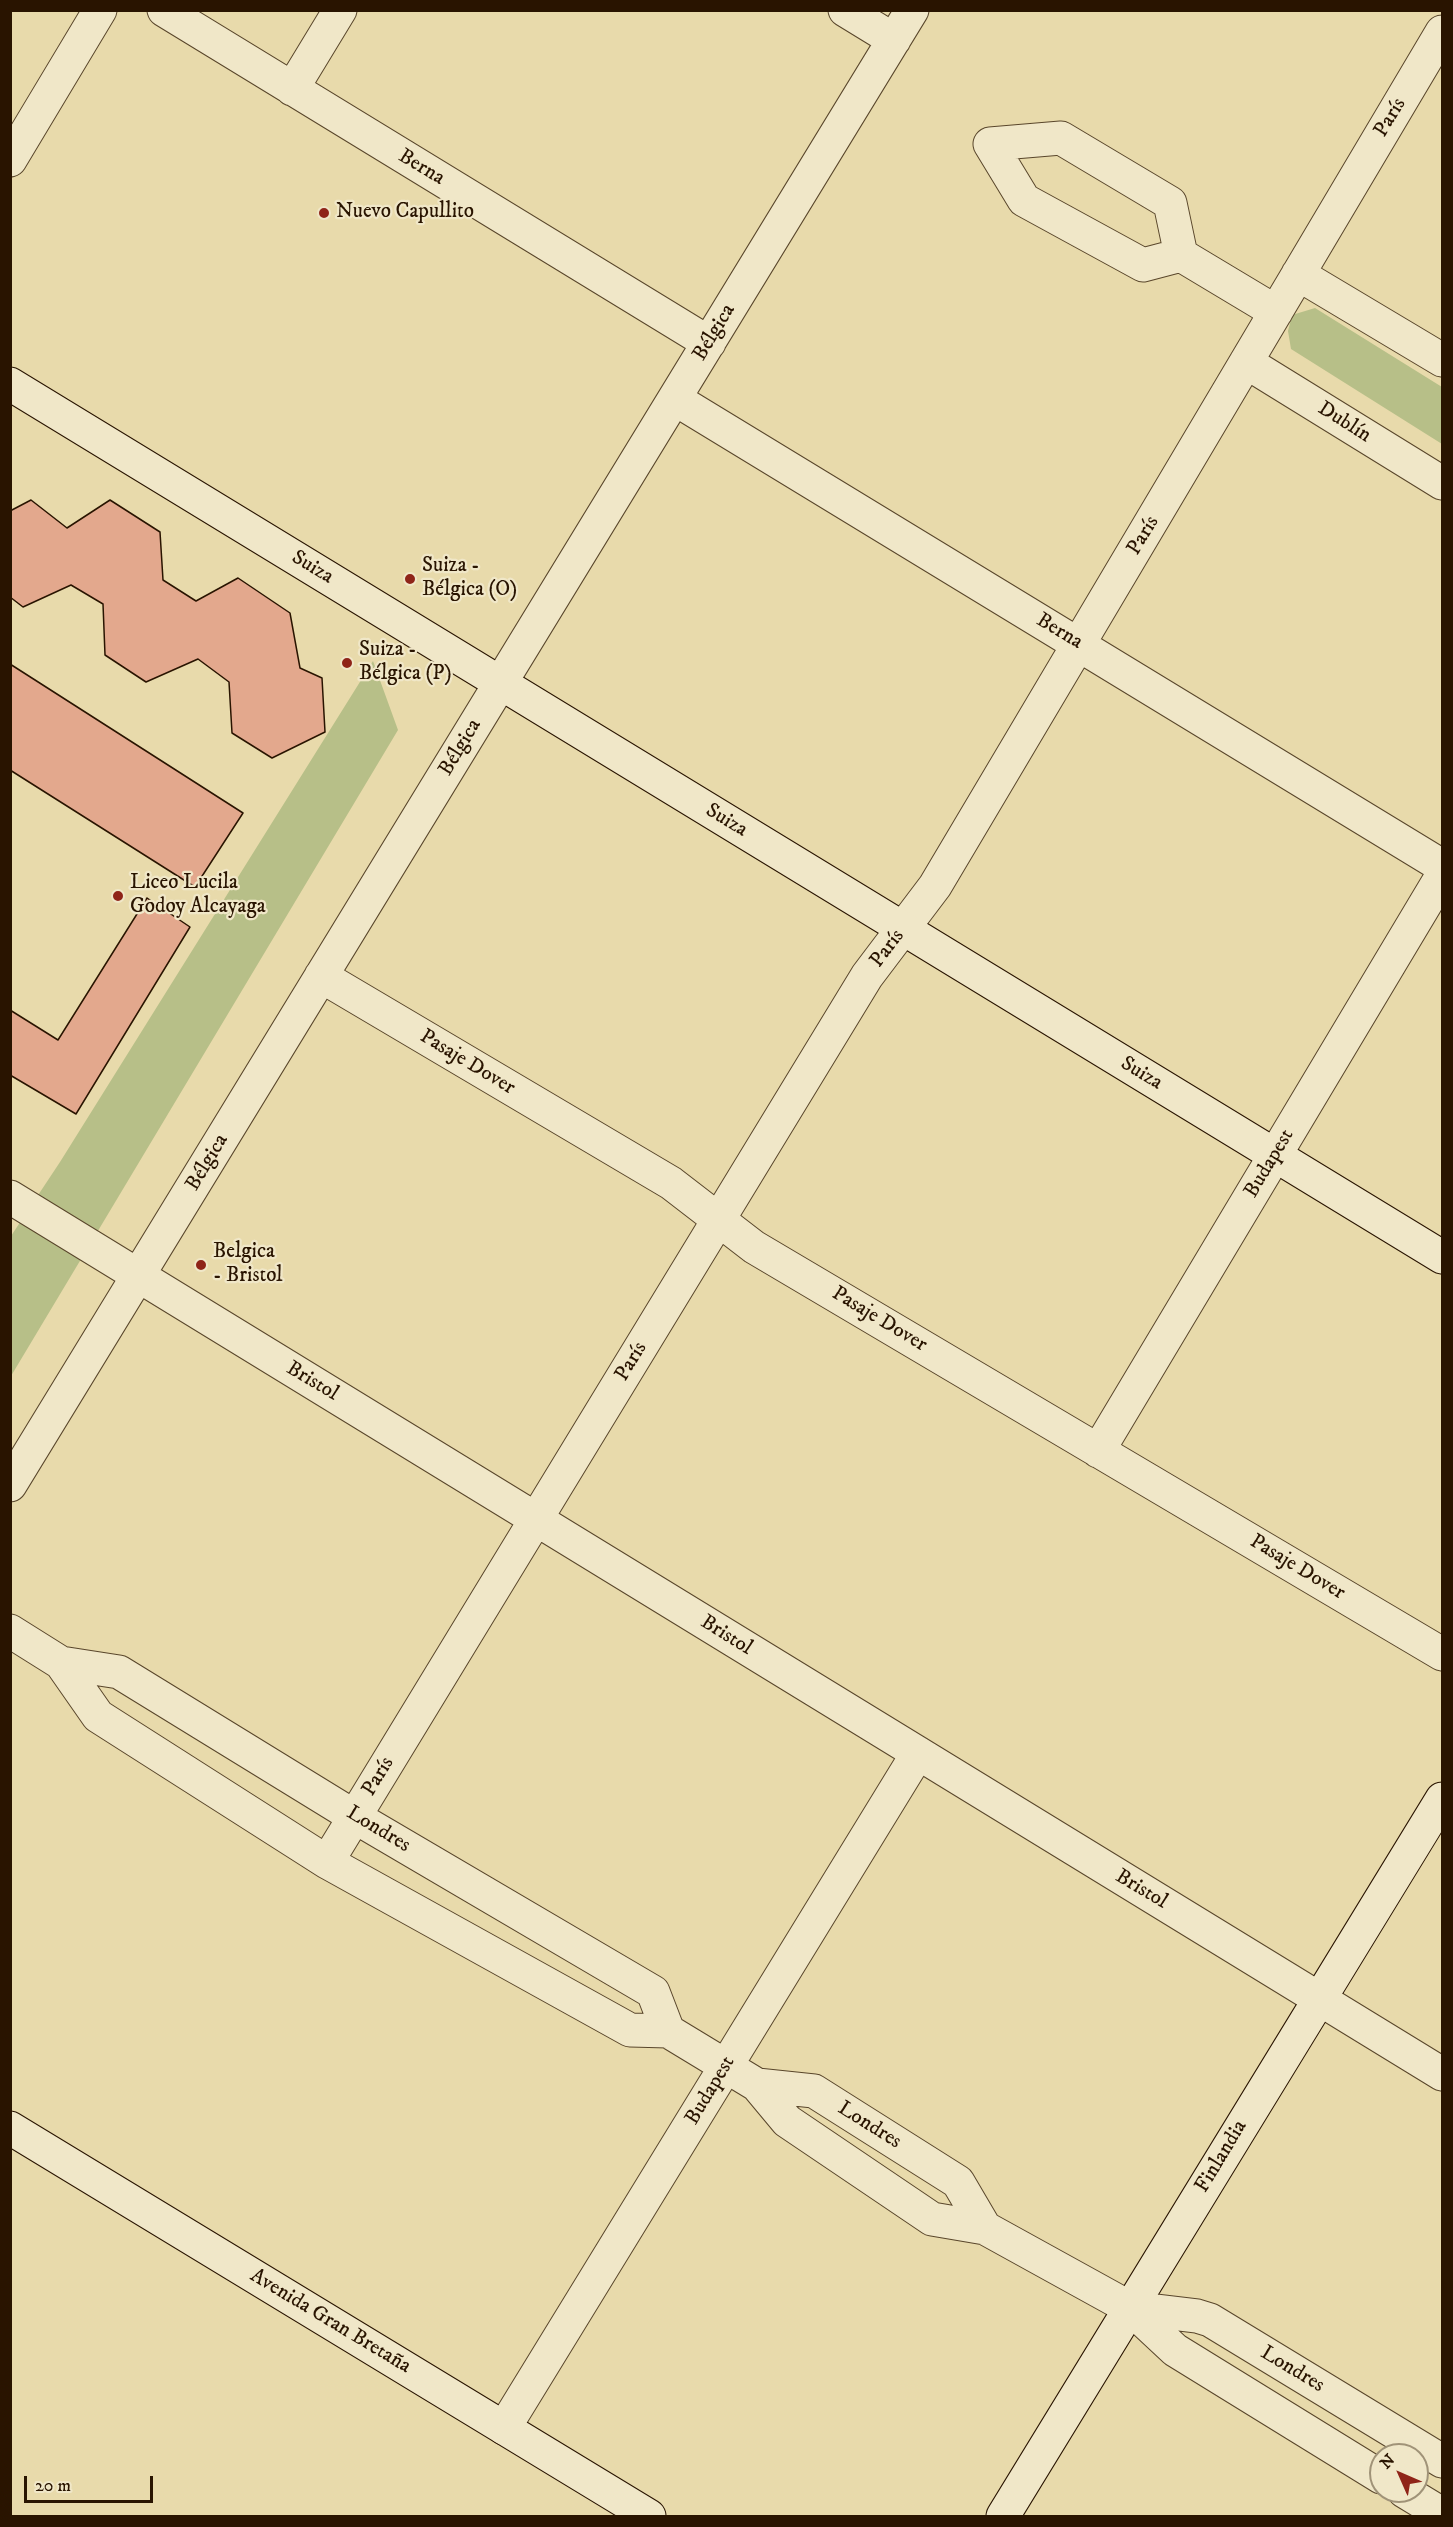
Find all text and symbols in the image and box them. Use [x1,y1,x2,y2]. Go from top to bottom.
street label: París [1370,94,1412,142]
street label: Berna [393,144,449,192]
place label: Nuevo Capullito [336,200,474,226]
marker: Nuevo Capullito [317,206,331,220]
street label: Bélgica [688,300,742,366]
street label: Dublín [1313,397,1375,449]
street label: París [1123,512,1165,560]
street label: Suiza [286,546,338,590]
place label: Suiza - Bélgica (O) [422,554,517,604]
marker: Suiza - Bélgica (O) [403,572,417,586]
street label: Berna [1031,608,1087,656]
place label: Suiza - Bélgica (P) [359,638,452,688]
marker: Suiza - Bélgica (P) [340,656,354,670]
street label: Bélgica [434,715,488,781]
street label: Suiza [700,799,752,843]
place label: Liceo Lucila Godoy Alcayaga [130,871,266,921]
marker: Liceo Lucila Godoy Alcayaga [111,889,125,903]
street label: París [865,925,911,973]
street label: Pasaje Dover [415,1025,519,1101]
street label: Suiza [1115,1052,1167,1096]
street label: Budapest [1240,1125,1300,1203]
street label: Bélgica [181,1130,235,1196]
place label: Belgica - Bristol [213,1240,283,1290]
marker: Belgica - Bristol [194,1258,208,1272]
street label: Pasaje Dover [827,1282,931,1358]
street label: París [611,1338,653,1386]
street label: Bristol [281,1357,343,1407]
street label: Pasaje Dover [1245,1530,1349,1606]
street label: Bristol [695,1610,757,1662]
street label: París [358,1753,400,1801]
street label: Londres [341,1801,415,1859]
street label: Bristol [1110,1865,1172,1915]
street label: Budapest [681,2052,741,2130]
street label: Londres [833,2097,905,2155]
street label: Finlandia [1191,2116,1253,2198]
street label: Avenida Gran Bretaña [245,2264,415,2380]
street label: Londres [1255,2341,1329,2399]
north arrow [1369,2443,1429,2503]
text: N [1376,2450,1399,2473]
scale bar [27,2464,156,2502]
text: 20 m [35,2475,71,2497]

